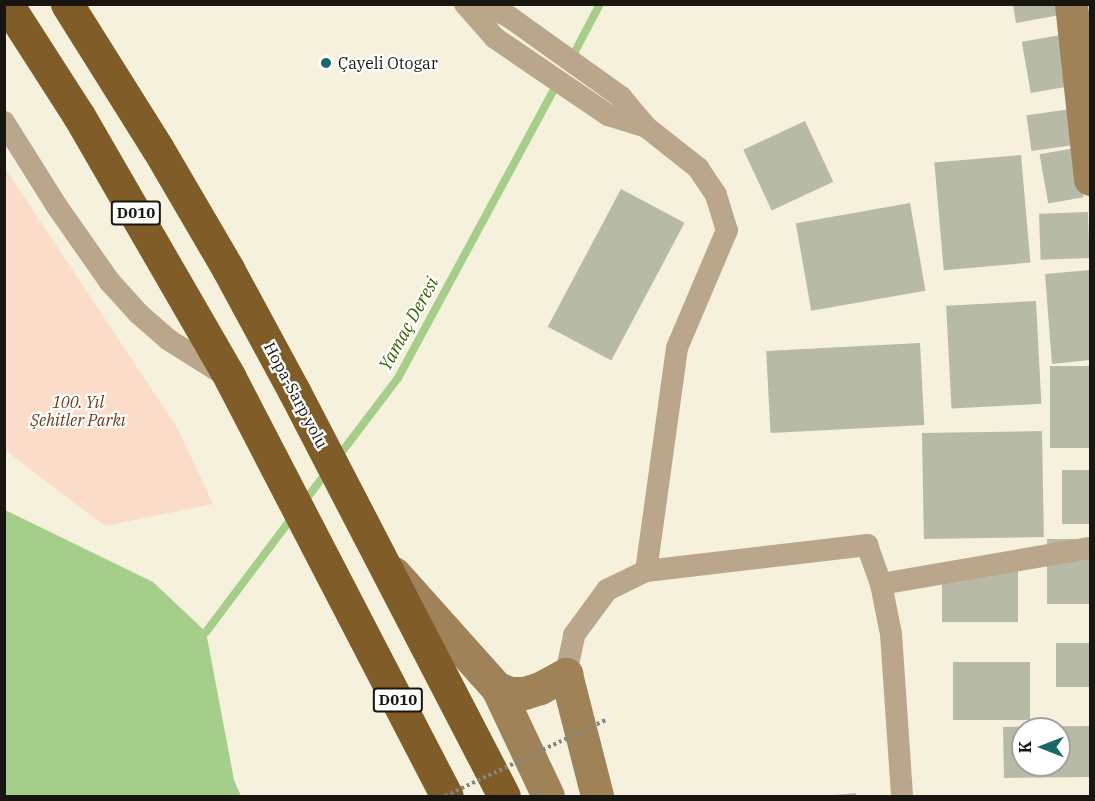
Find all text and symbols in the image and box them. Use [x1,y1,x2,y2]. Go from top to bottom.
place label: Çayeli Otogar [338,53,438,73]
marker: Çayeli Otogar [319,56,333,70]
road number: D010 [110,201,162,225]
water label: Yamaç Deresi [375,274,443,374]
street label: Hopa-Sarp yolu [260,339,332,451]
park label: 100. Yıl Şehitler Parkı [30,392,126,430]
road number: D010 [372,688,424,712]
north arrow [1011,717,1071,777]
text: K [1015,741,1035,753]

